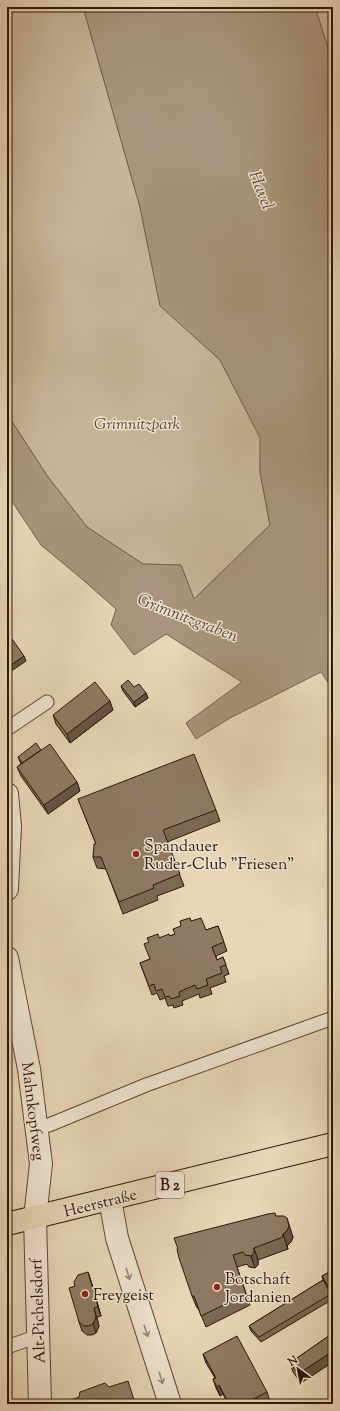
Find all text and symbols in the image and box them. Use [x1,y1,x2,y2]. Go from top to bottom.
water label: Havel [242,168,278,214]
park label: Grimnitzpark [94,414,180,437]
water label: Grimnitzgraben [133,589,241,649]
place label: Spandauer Ruder-Club "Friesen" [144,836,294,877]
marker: Spandauer Ruder-Club "Friesen" [131,849,141,859]
street label: Mahnkopfweg [14,1061,49,1162]
road number: B 2 [156,1172,184,1198]
street label: Heerstraße [62,1184,140,1225]
street label: Alt-Pichelsdorf [26,1256,53,1364]
one-way arrow [125,1267,132,1280]
place label: Botschaft Jordanien [224,1269,292,1310]
marker: Botschaft Jordanien [212,1282,222,1292]
place label: Freygeist [93,1285,155,1308]
marker: Freygeist [80,1289,90,1299]
one-way arrow [143,1325,151,1337]
north arrow [278,1349,318,1389]
text: N [284,1352,301,1371]
one-way arrow [158,1372,166,1384]

